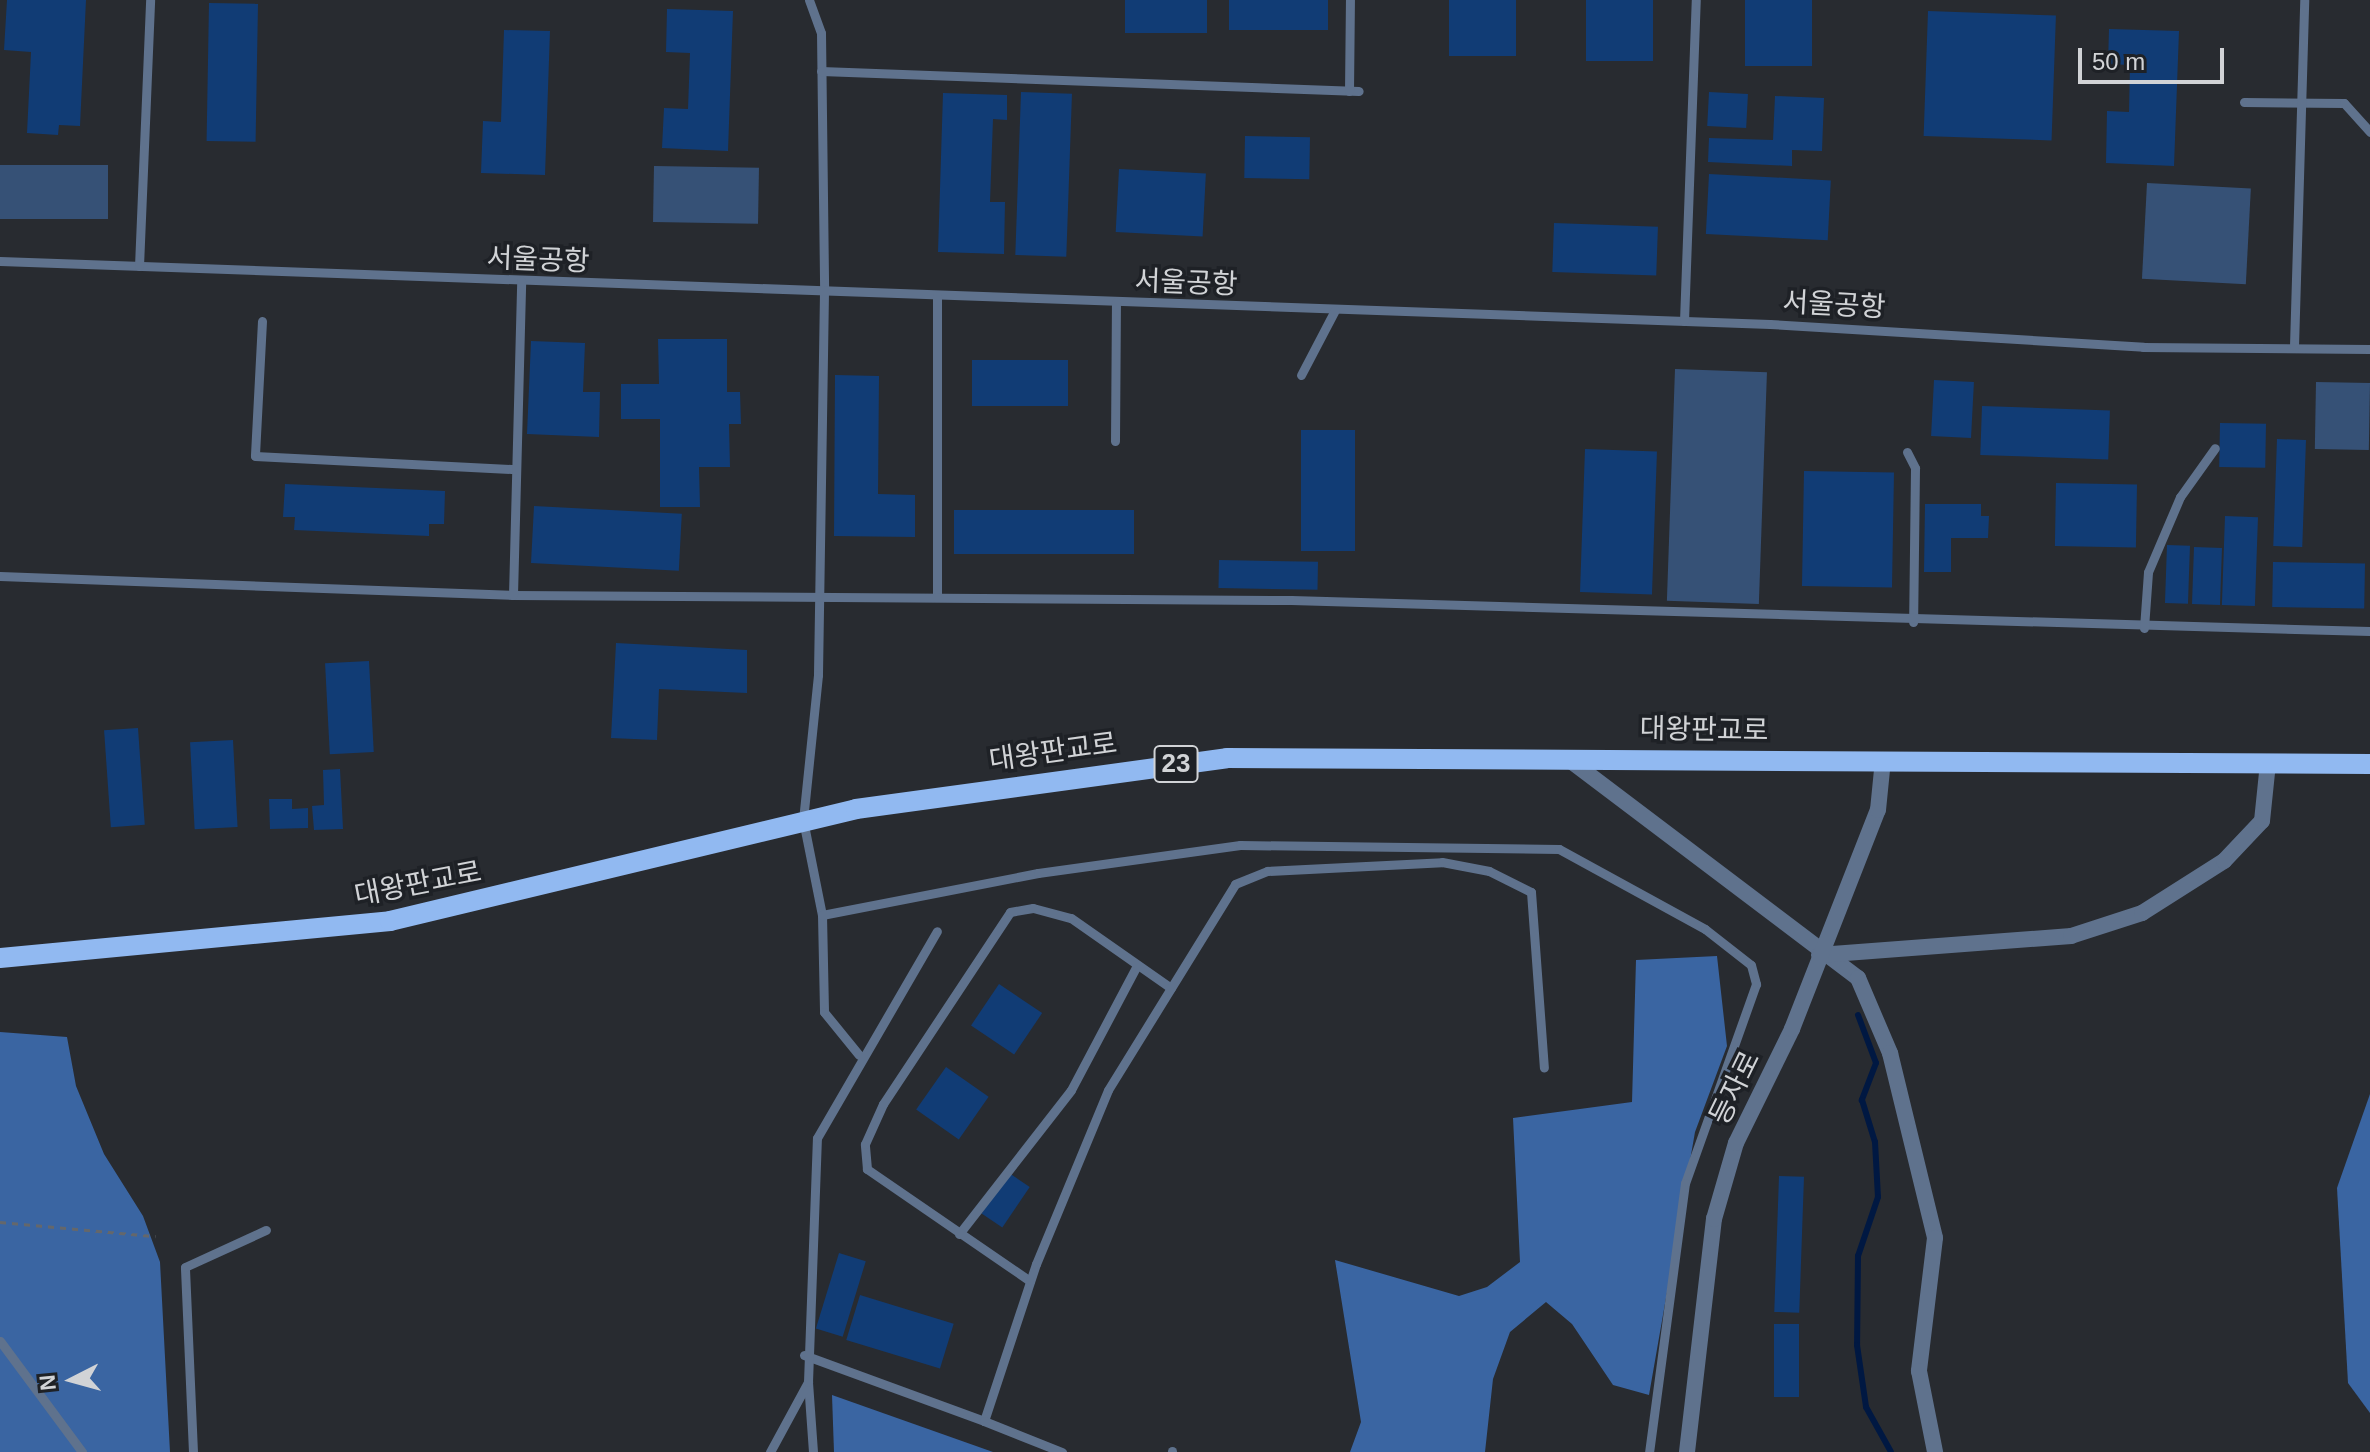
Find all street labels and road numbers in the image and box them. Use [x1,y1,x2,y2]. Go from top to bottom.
street label: 서울공항 [486,241,590,279]
street label: 서울공항 [1134,264,1238,302]
street label: 서울공항 [1782,286,1886,324]
street label: 대왕판교로 [1639,712,1769,748]
street label: 대왕판교로 [987,726,1119,778]
road number: 23 [1152,742,1200,786]
street label: 대왕판교로 [352,855,484,913]
street label: 등자로 [1703,1046,1767,1130]

